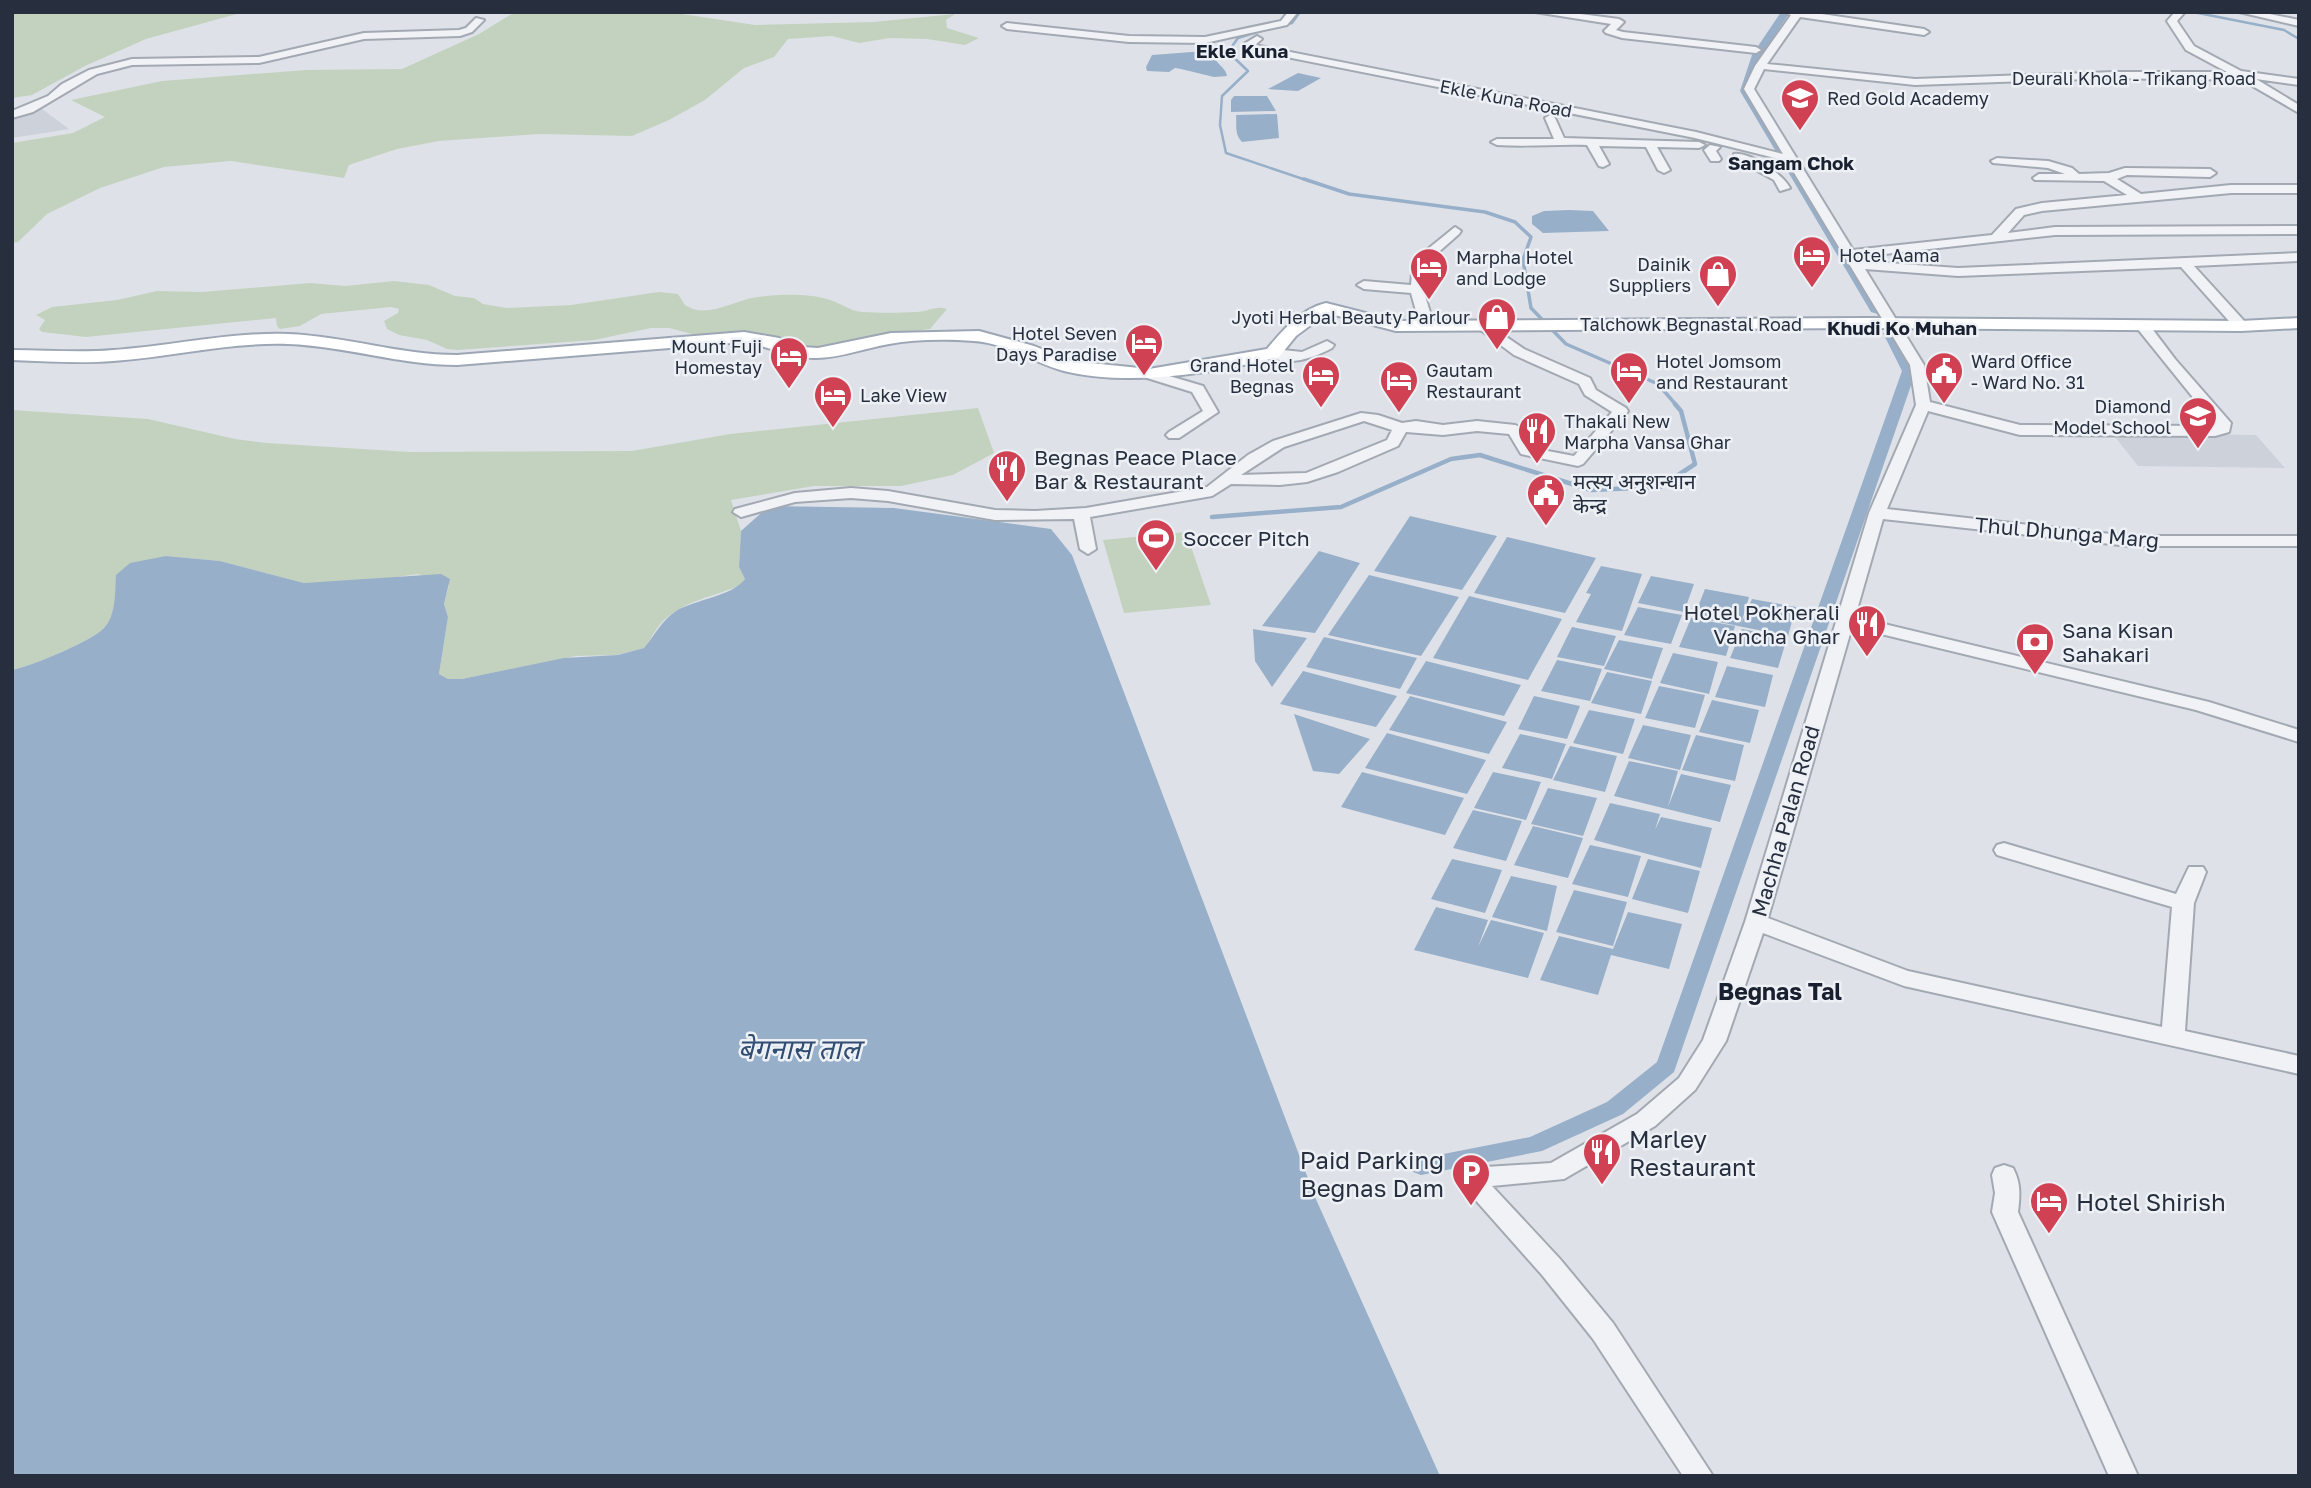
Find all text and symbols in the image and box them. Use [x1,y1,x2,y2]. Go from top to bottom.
district label: Ekle Kuna [1196,39,1288,62]
street label: Deurali Khola - Trikang Road [2012,67,2256,89]
street label: Ekle Kuna Road [1438,74,1574,122]
school or university icon: Red Gold Academy [1779,77,1821,132]
place label: Red Gold Academy [1827,87,1989,109]
district label: Sangam Chok [1728,151,1854,174]
hotel icon: Hotel Aama [1791,234,1833,289]
place label: Hotel Aama [1839,244,1940,266]
hotel icon: Marpha Hotel and Lodge [1408,246,1450,301]
place label: Marpha Hotel and Lodge [1456,246,1574,289]
place label: Dainik Suppliers [1609,253,1691,296]
shop icon: Dainik Suppliers [1697,253,1739,308]
shop icon: Jyoti Herbal Beauty Parlour [1476,296,1518,351]
place label: Jyoti Herbal Beauty Parlour [1232,306,1470,328]
street label: Talchowk Begnastal Road [1580,313,1802,335]
district label: Khudi Ko Muhan [1827,316,1977,339]
place label: Hotel Seven Days Paradise [996,322,1117,365]
hotel icon: Hotel Seven Days Paradise [1123,322,1165,377]
place label: Mount Fuji Homestay [671,335,762,378]
hotel icon: Mount Fuji Homestay [768,335,810,390]
hotel icon: Hotel Jomsom and Restaurant [1608,350,1650,405]
place label: Hotel Jomsom and Restaurant [1656,350,1788,393]
public building icon: Ward Office - Ward No. 31 [1923,350,1965,405]
place label: Ward Office - Ward No. 31 [1971,350,2085,393]
place label: Grand Hotel Begnas [1190,354,1294,397]
hotel icon: Grand Hotel Begnas [1300,354,1342,409]
hotel icon: Gautam Restaurant [1378,359,1420,414]
place label: Gautam Restaurant [1426,359,1521,402]
hotel icon: Lake View [812,374,854,429]
place label: Lake View [860,384,948,406]
place label: Diamond Model School [2053,395,2171,438]
school or university icon: Diamond Model School [2177,395,2219,450]
restaurant icon: Thakali New Marpha Vansa Ghar [1516,410,1558,465]
place label: Thakali New Marpha Vansa Ghar [1564,410,1731,453]
place label: Begnas Peace Place Bar & Restaurant [1034,444,1237,494]
restaurant icon: Begnas Peace Place Bar & Restaurant [986,448,1028,503]
place label: मत्स्य अनुशन्धान केन्द्र [1573,468,1696,518]
public building icon: मत्स्य अनुशन्धान केन्द्र [1525,472,1567,527]
street label: Thul Dhunga Marg [1974,511,2160,553]
sports icon: Soccer Pitch [1135,517,1177,572]
place label: Soccer Pitch [1183,525,1310,551]
place label: Hotel Pokherali Vancha Ghar [1684,599,1840,649]
restaurant icon: Hotel Pokherali Vancha Ghar [1846,603,1888,658]
place label: Sana Kisan Sahakari [2062,617,2173,667]
bank icon: Sana Kisan Sahakari [2014,621,2056,676]
street label: Machha Palan Road [1745,722,1825,920]
district label: Begnas Tal [1718,977,1842,1005]
water label: बेगनास ताल [738,1032,865,1065]
place label: Marley Restaurant [1629,1124,1756,1181]
restaurant icon: Marley Restaurant [1581,1131,1623,1186]
place label: Paid Parking Begnas Dam [1300,1145,1444,1202]
parking icon: Paid Parking Begnas Dam [1450,1152,1492,1207]
hotel icon: Hotel Shirish [2028,1180,2070,1235]
place label: Hotel Shirish [2076,1187,2226,1216]

